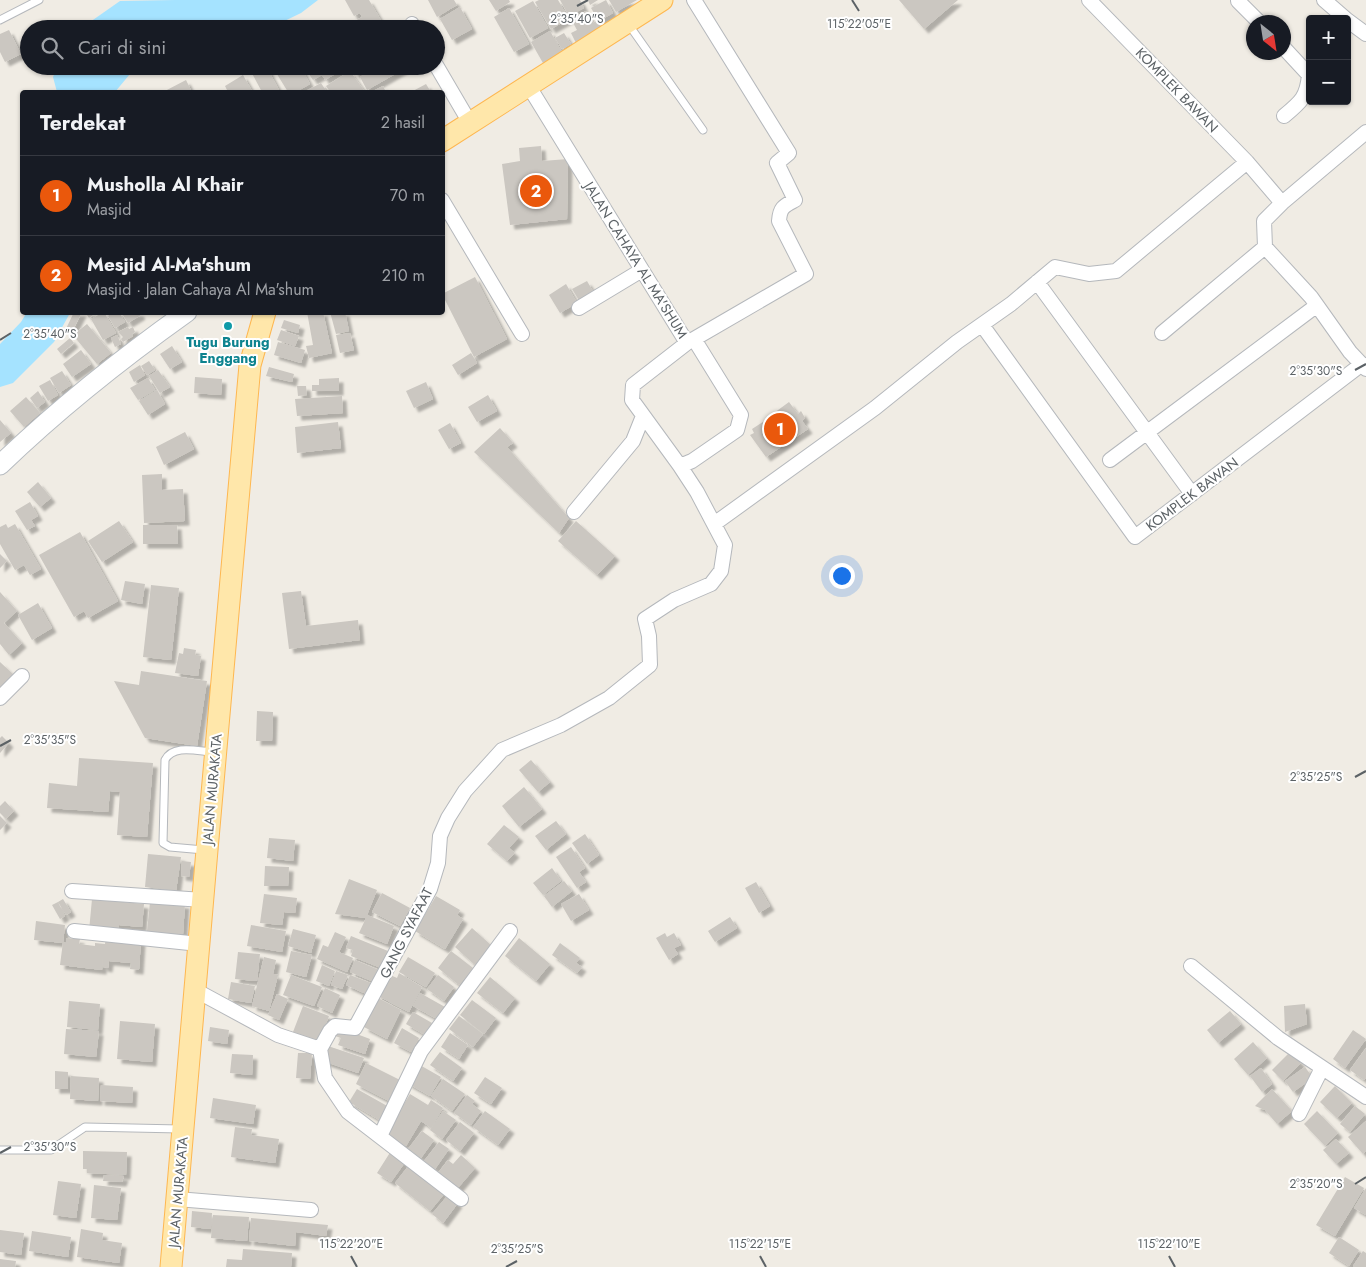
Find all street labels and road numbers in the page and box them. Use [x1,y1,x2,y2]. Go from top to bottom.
street label: KOMPLEK BAWAN [1131,43,1223,137]
street label: JALAN CAHAYA AL MA'SHUM [578,176,693,342]
street label: KOMPLEK BAWAN [1142,452,1242,536]
street label: JALAN MURAKATA [197,732,227,847]
street label: GANG SYAFAAT [375,884,438,982]
street label: JALAN MURAKATA [163,1135,193,1250]

